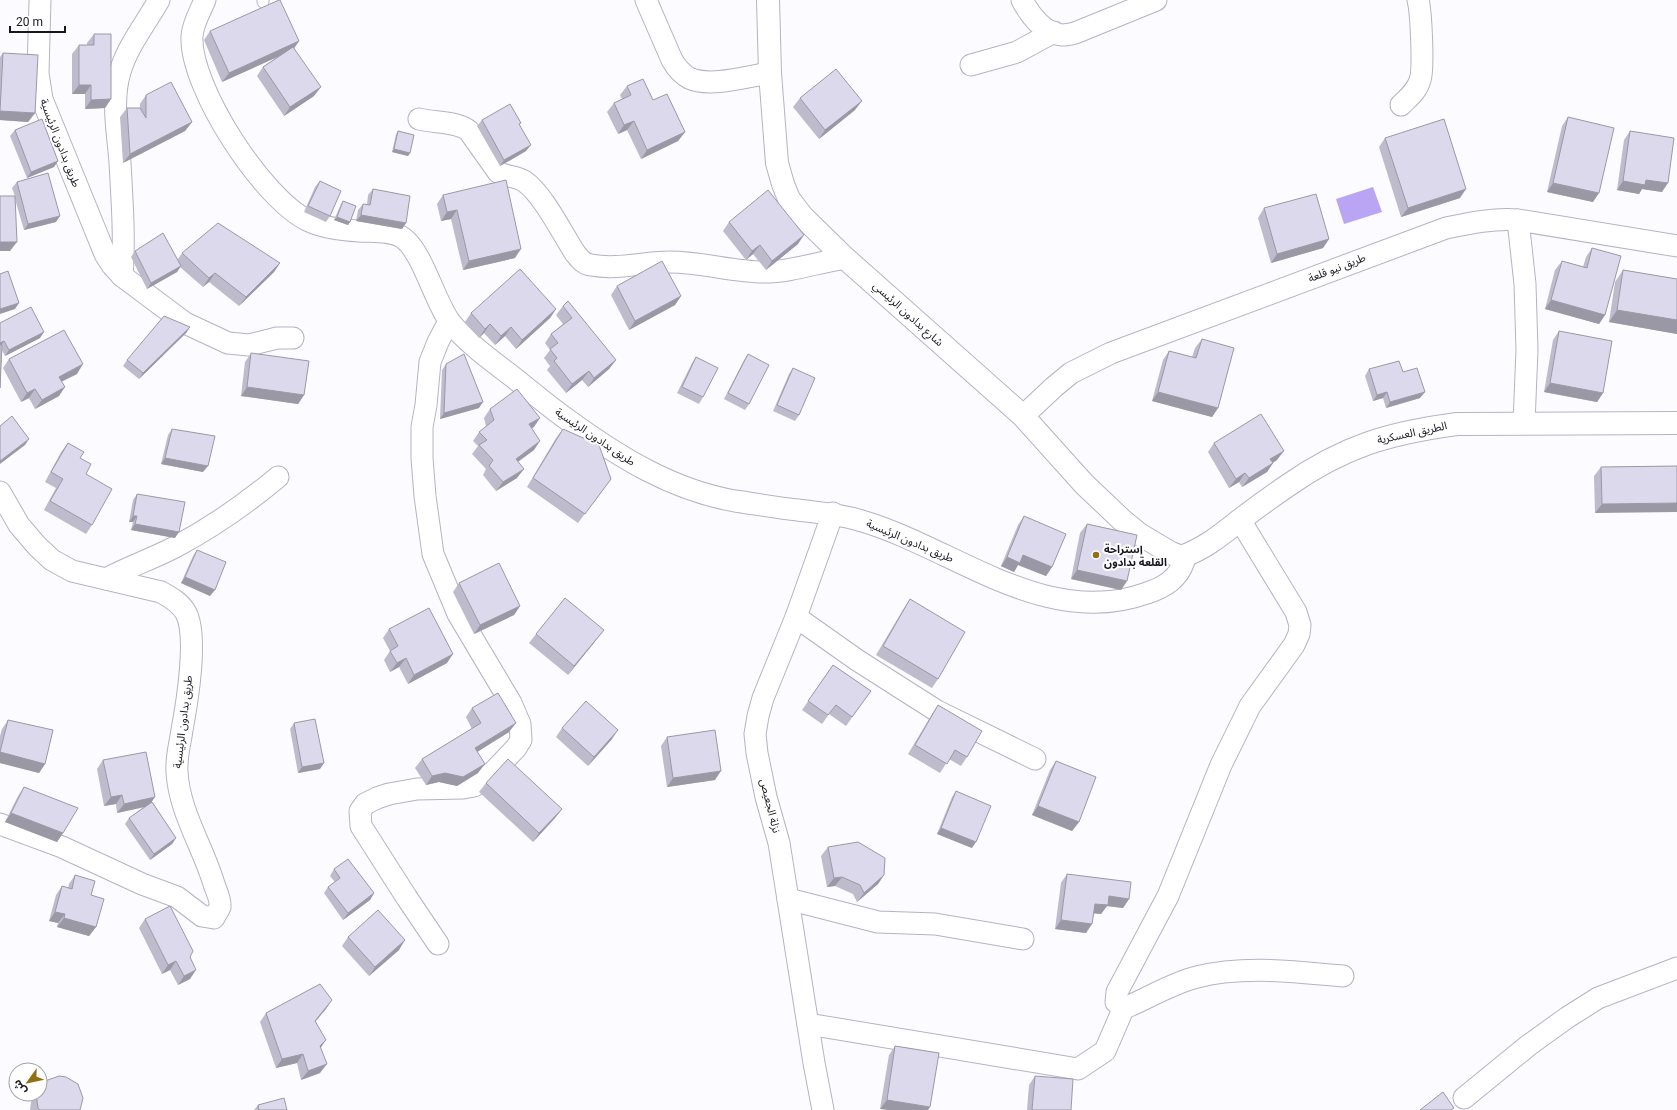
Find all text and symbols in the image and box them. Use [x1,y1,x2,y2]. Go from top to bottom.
scale bar [10,8,65,34]
text: 20 m [16,15,43,29]
street label: طريق بدادون الرئيسية [37,97,83,189]
street label: طريق نيو قلعة [1306,251,1368,285]
street label: شارع بدادون الرئيسي [868,279,946,351]
street label: طريق بدادون الرئيسية [553,405,637,469]
street label: الطريق العسكرية [1376,419,1448,447]
street label: طريق بدادون الرئيسية [864,517,956,565]
place label: إستراحة القلعة بدادون [1104,543,1167,569]
marker: إستراحة القلعة بدادون [1091,550,1101,560]
street label: طريق بدادون الرئيسية [171,675,195,769]
street label: نزلة الجعيص [757,778,783,834]
north arrow [8,1062,48,1102]
text: ش [10,1077,30,1097]

